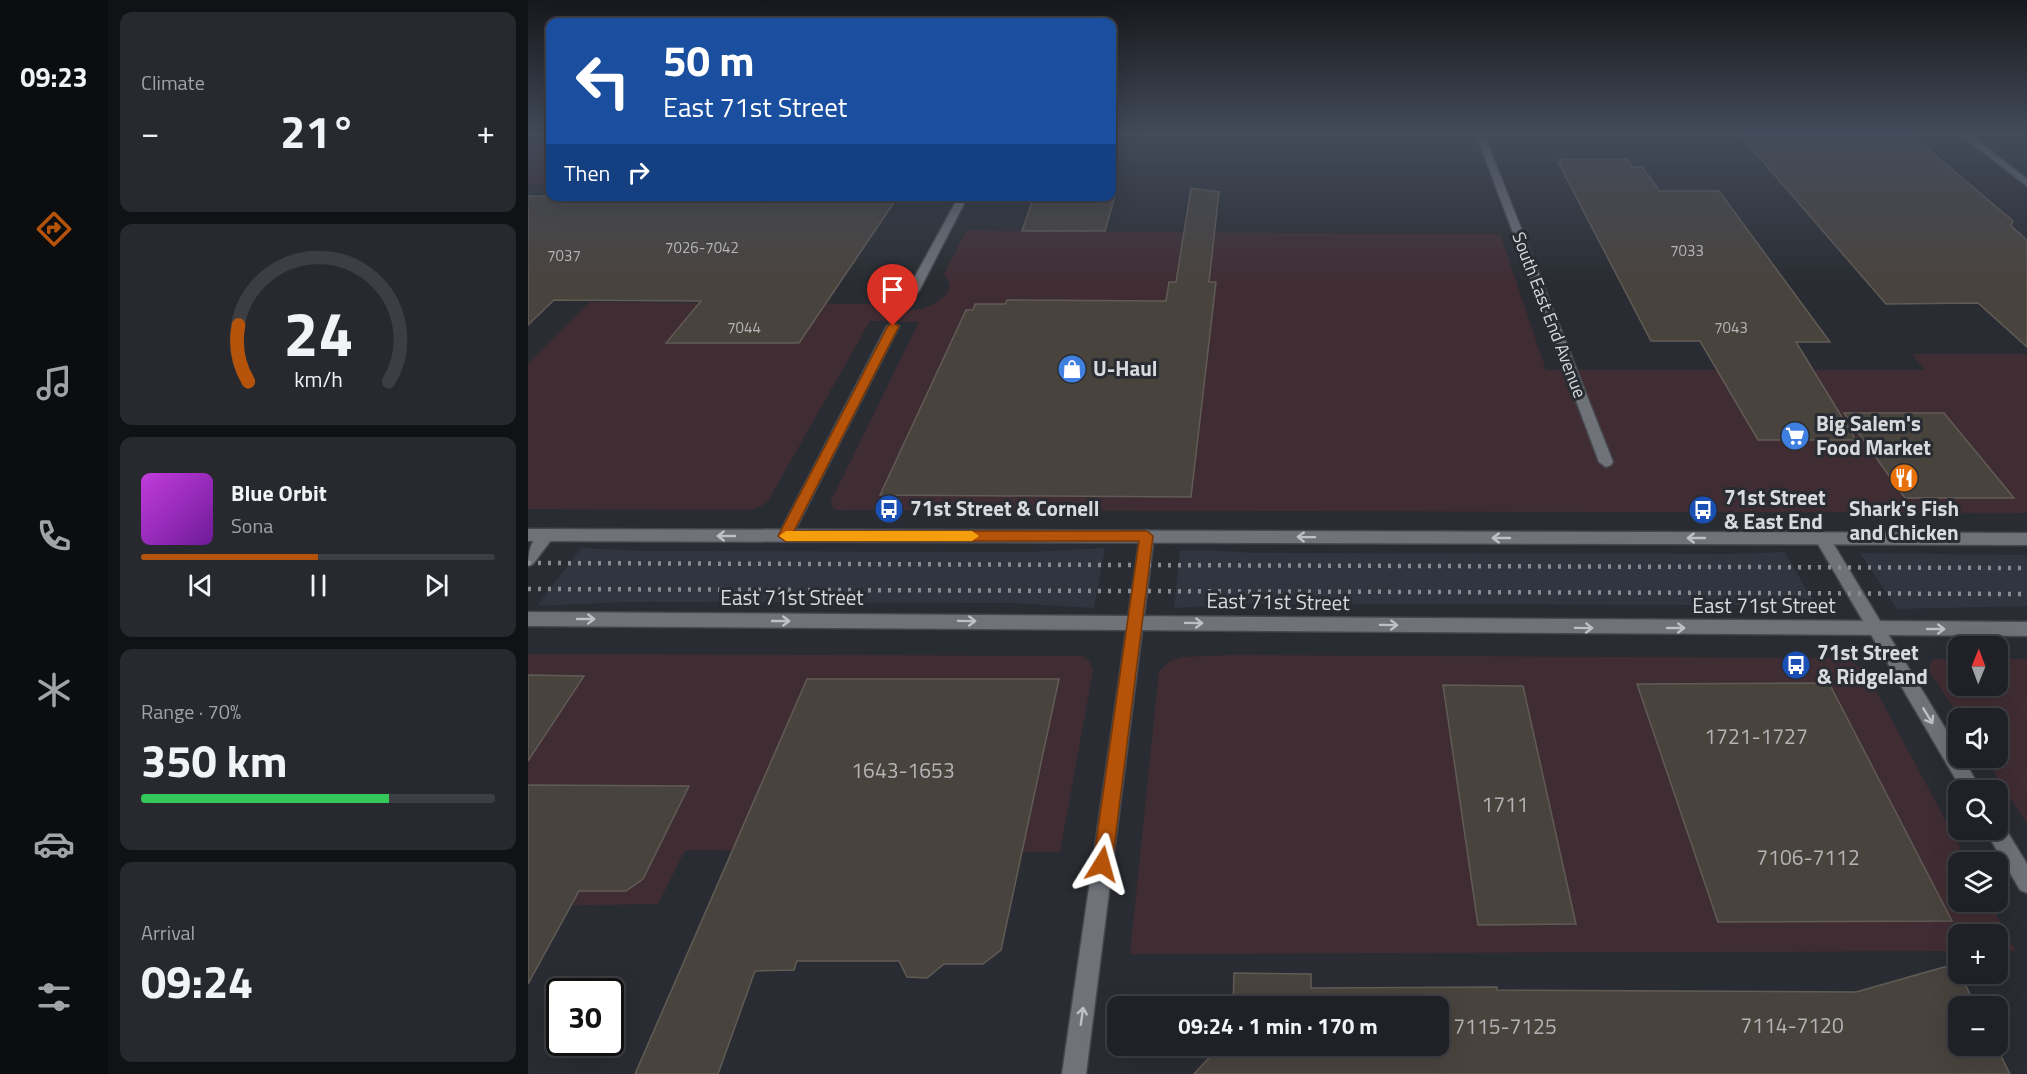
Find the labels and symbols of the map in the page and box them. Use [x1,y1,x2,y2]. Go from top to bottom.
street label: South East End Avenue [1505,228,1594,402]
house number: 7026-7042 [665,236,739,259]
house number: 7033 [1670,239,1704,262]
house number: 7037 [547,244,581,267]
pin [867,264,918,326]
house number: 7044 [727,316,761,339]
house number: 7043 [1714,316,1748,339]
place label: U-Haul [1093,352,1158,384]
shop icon: U-Haul [1056,353,1088,385]
place label: Big Salem's Food Market [1816,407,1931,463]
supermarket icon: Big Salem's Food Market [1779,420,1811,452]
restaurant icon: Shark's Fish and Chicken [1888,462,1920,494]
place label: 71st Street & East End [1724,481,1826,537]
place label: 71st Street & Cornell [910,492,1099,524]
place label: Shark's Fish and Chicken [1849,492,1959,548]
bus stop icon: 71st Street & Cornell [873,493,905,525]
bus stop icon: 71st Street & East End [1687,494,1719,526]
one-way arrow [717,530,737,542]
one-way arrow [1296,531,1316,543]
one-way arrow [1491,532,1511,544]
one-way arrow [1686,532,1706,544]
street label: East 71st Street [720,581,864,613]
street label: East 71st Street [1206,584,1351,618]
street label: East 71st Street [1692,589,1836,621]
one-way arrow [576,613,596,625]
one-way arrow [771,615,791,626]
one-way arrow [956,615,976,627]
one-way arrow [1183,617,1203,629]
one-way arrow [1378,620,1398,631]
one-way arrow [1573,622,1593,634]
one-way arrow [1666,622,1686,634]
one-way arrow [1925,623,1945,635]
place label: 71st Street & Ridgeland [1817,636,1928,692]
north arrow [1948,636,2008,696]
bus stop icon: 71st Street & Ridgeland [1780,649,1812,681]
one-way arrow [1922,707,1934,724]
house number: 1721-1727 [1704,720,1808,752]
house number: 1643-1653 [851,754,955,786]
house number: 1711 [1481,788,1529,820]
position arrow [1070,832,1134,896]
house number: 7106-7112 [1756,841,1860,873]
speed limit sign: 30 [546,978,624,1056]
one-way arrow [1076,1007,1087,1026]
house number: 7114-7120 [1740,1009,1844,1041]
house number: 7115-7125 [1453,1010,1557,1042]

